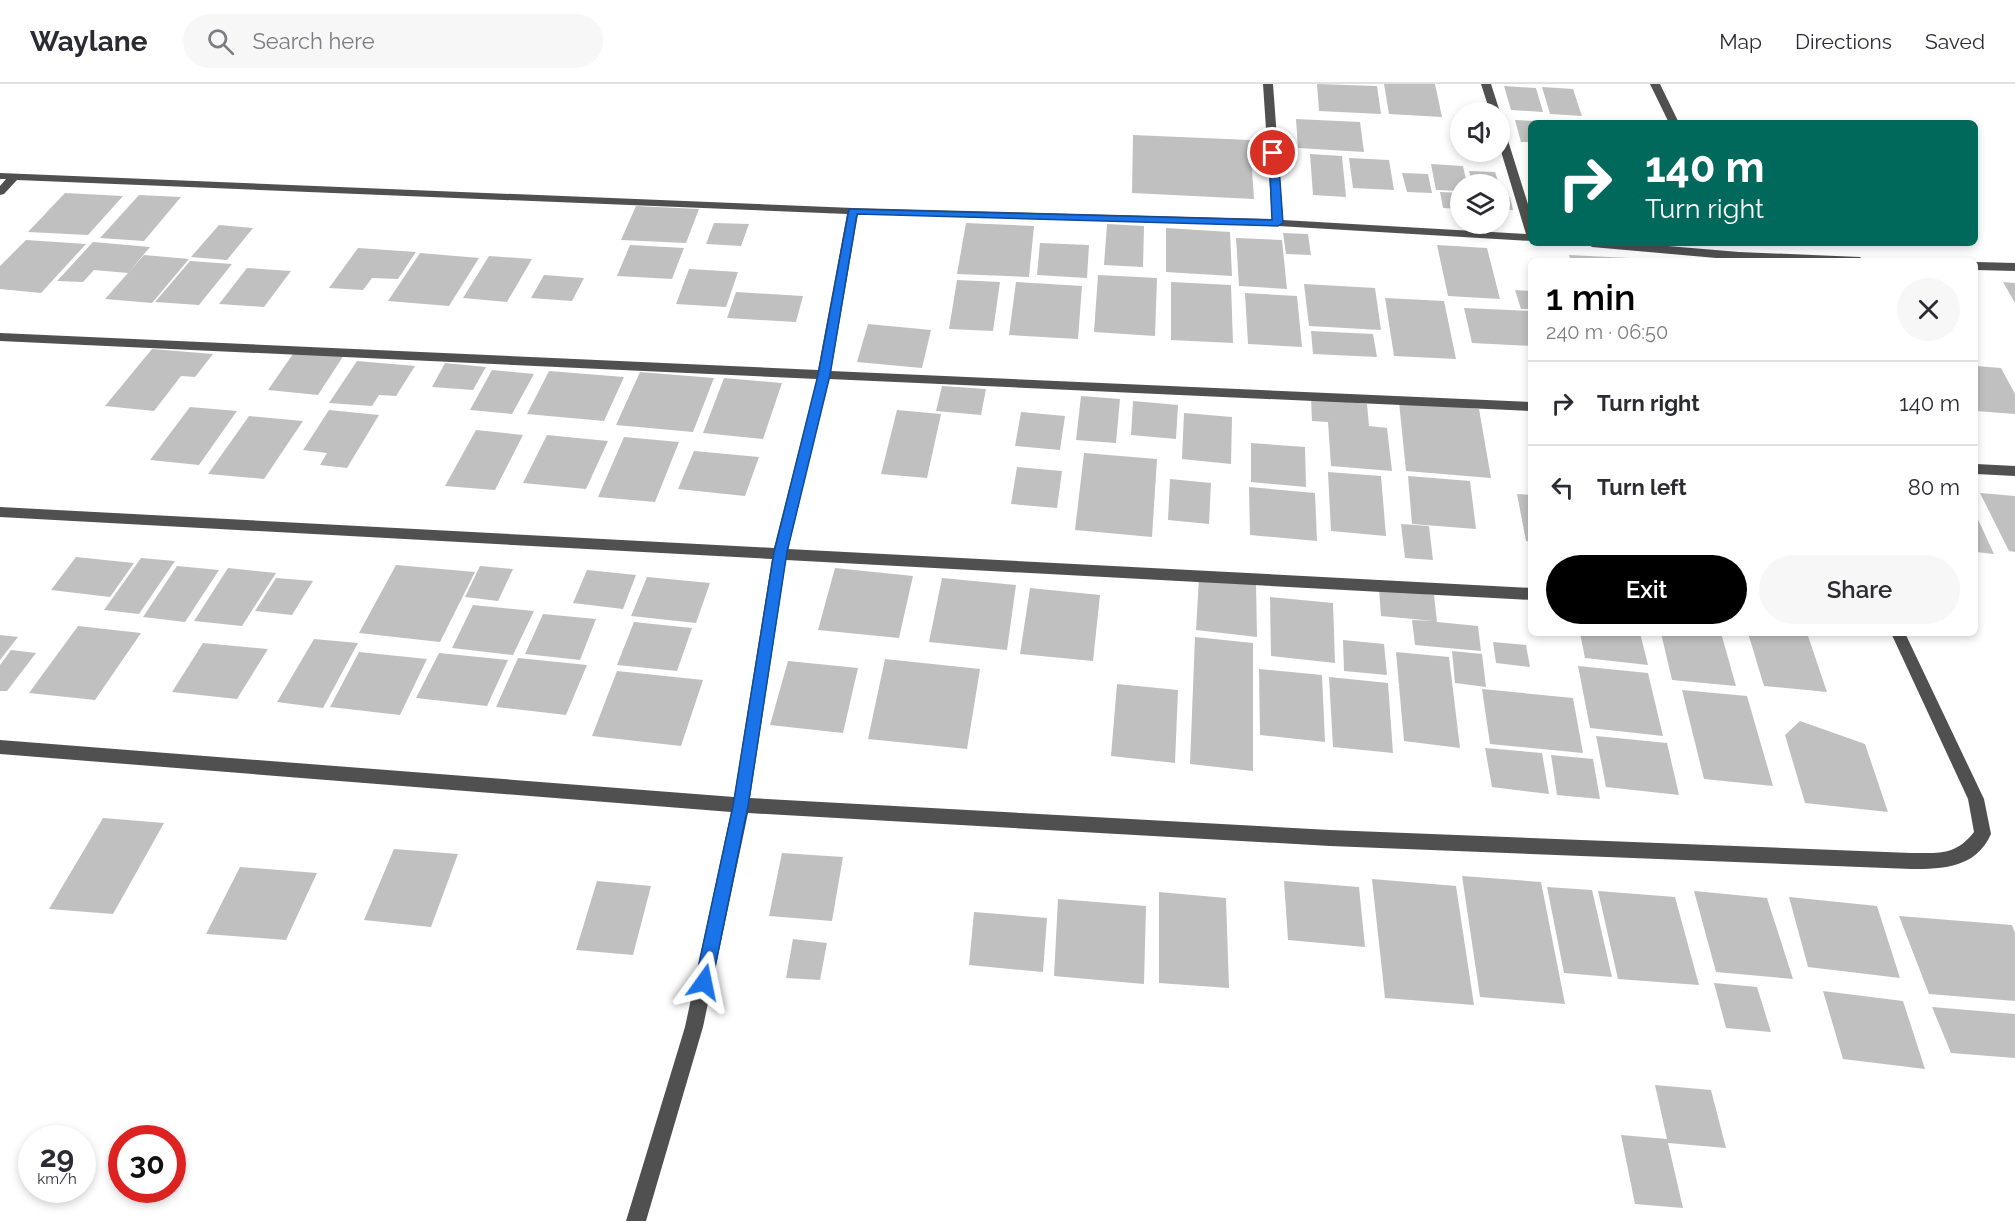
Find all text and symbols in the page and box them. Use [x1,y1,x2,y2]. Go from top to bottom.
search box [183,14,603,68]
text: Waylane [30,25,147,58]
icon: search [204,25,237,58]
text: Search here [252,28,375,54]
text: Map [1719,29,1762,54]
text: Directions [1795,29,1892,54]
text: Saved [1925,29,1985,54]
map controls [1450,102,1510,234]
button: sound [1450,102,1510,162]
pin [1247,127,1298,178]
icon: arrive [1256,136,1289,169]
text: 140 m [1645,143,1765,192]
icon: right [1546,144,1624,222]
button: layers [1450,174,1510,234]
text: Turn right [1645,193,1764,224]
text: 1 min [1546,276,1635,318]
button: close [1897,278,1960,341]
text: 240 m · 06:50 [1546,320,1668,344]
icon: right [1546,387,1579,420]
text: Turn right [1597,390,1700,416]
text: 140 m [1899,390,1960,416]
icon: left [1546,471,1579,504]
text: Turn left [1597,474,1687,500]
text: 80 m [1908,474,1960,500]
button: Exit [1546,555,1747,624]
button: Share [1759,555,1960,624]
position arrow [672,950,736,1014]
speed limit sign: 30 [108,1125,186,1203]
text: 29 [40,1139,74,1174]
text: km/h [37,1170,77,1188]

